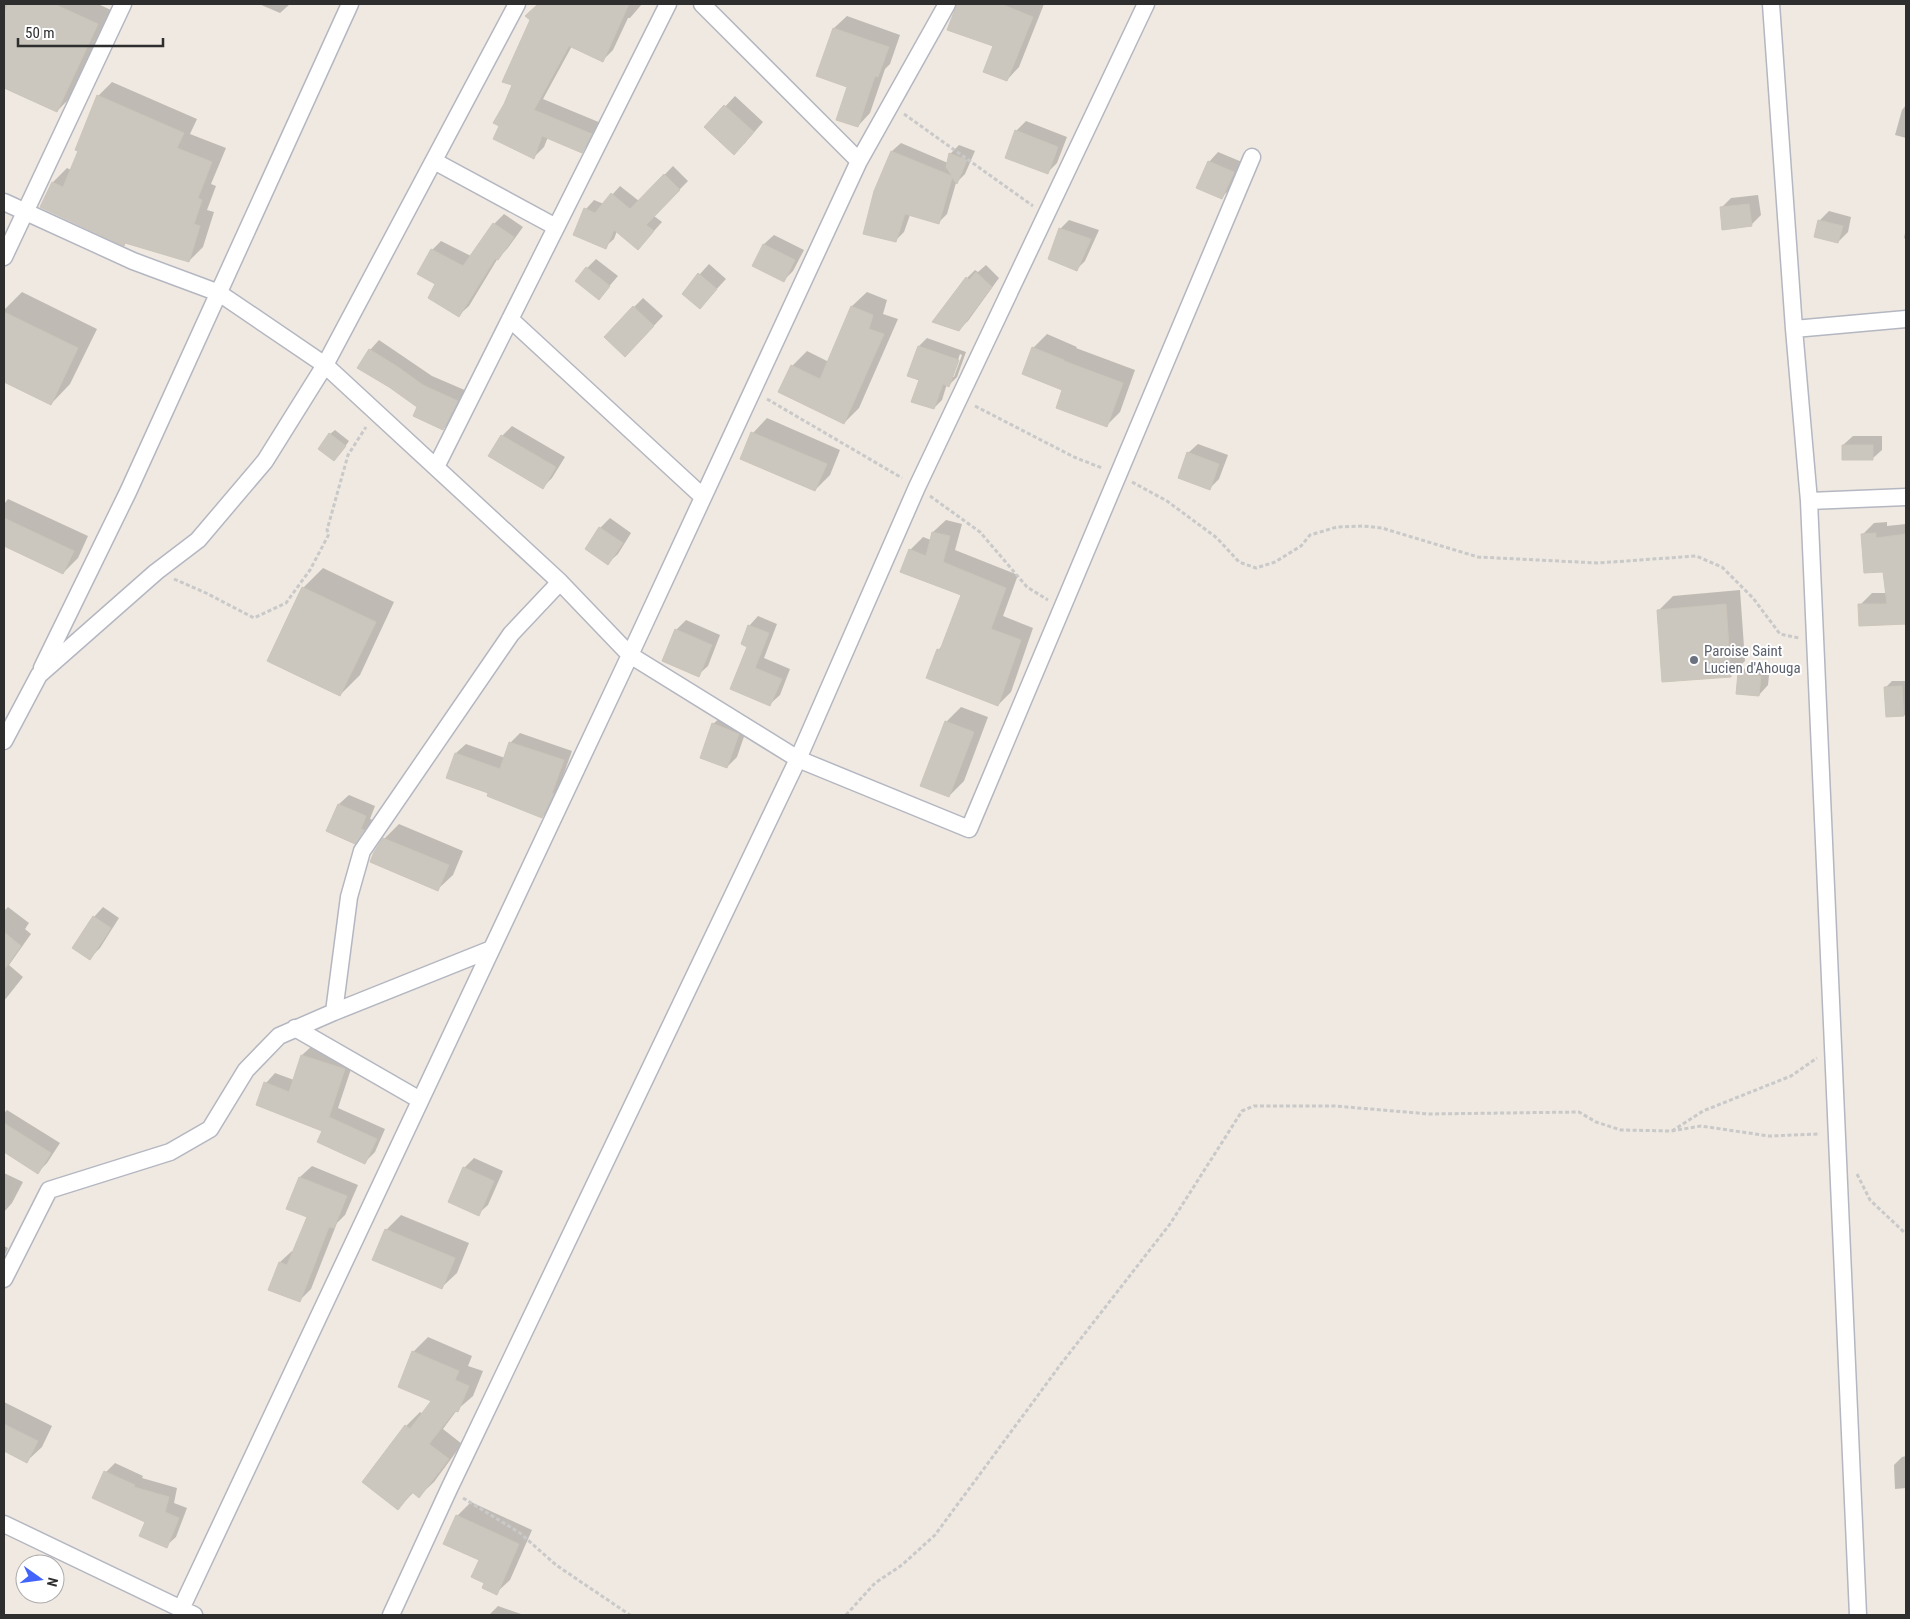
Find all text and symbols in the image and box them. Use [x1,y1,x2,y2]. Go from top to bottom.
scale bar [18,15,162,47]
text: 50 m [25,24,55,42]
place label: Paroise Saint Lucien d'Ahouga [1704,642,1801,677]
marker: Paroise Saint Lucien d'Ahouga [1688,654,1700,666]
north arrow [15,1554,65,1604]
text: N [44,1576,61,1588]

